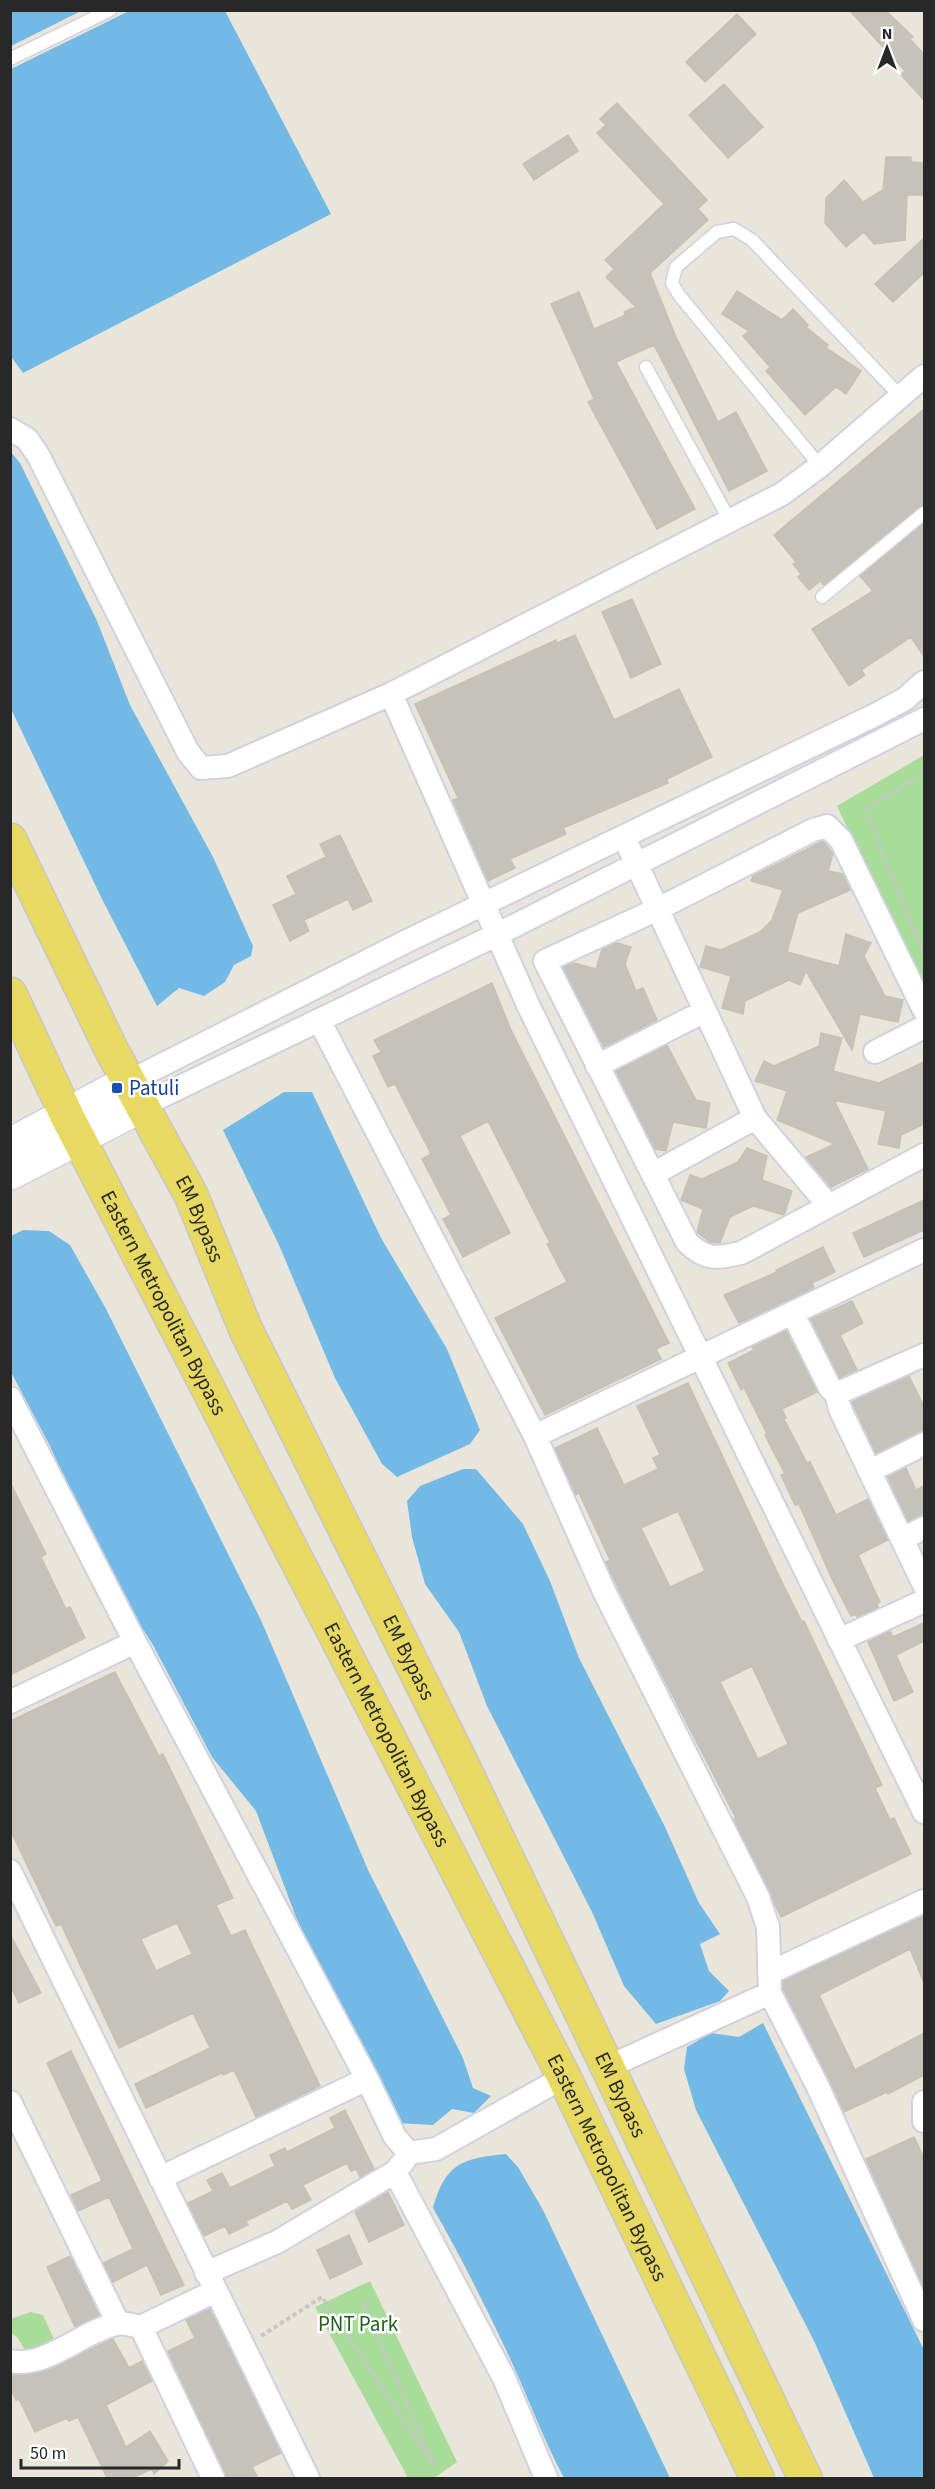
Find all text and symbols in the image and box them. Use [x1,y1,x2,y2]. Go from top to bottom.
north arrow [857,18,917,78]
text: N [882,23,892,45]
place label: Patuli [129,1073,179,1103]
marker: Patuli [110,1081,124,1095]
street label: EM Bypass [168,1170,232,1267]
street label: Eastern Metropolitan Bypass [93,1185,234,1421]
street label: EM Bypass [375,1609,443,1705]
street label: Eastern Metropolitan Bypass [316,1617,458,1852]
street label: EM Bypass [587,2047,654,2143]
street label: Eastern Metropolitan Bypass [540,2049,675,2287]
park label: PNT Park [318,2309,399,2339]
scale bar [21,2432,178,2470]
text: 50 m [30,2441,66,2466]

